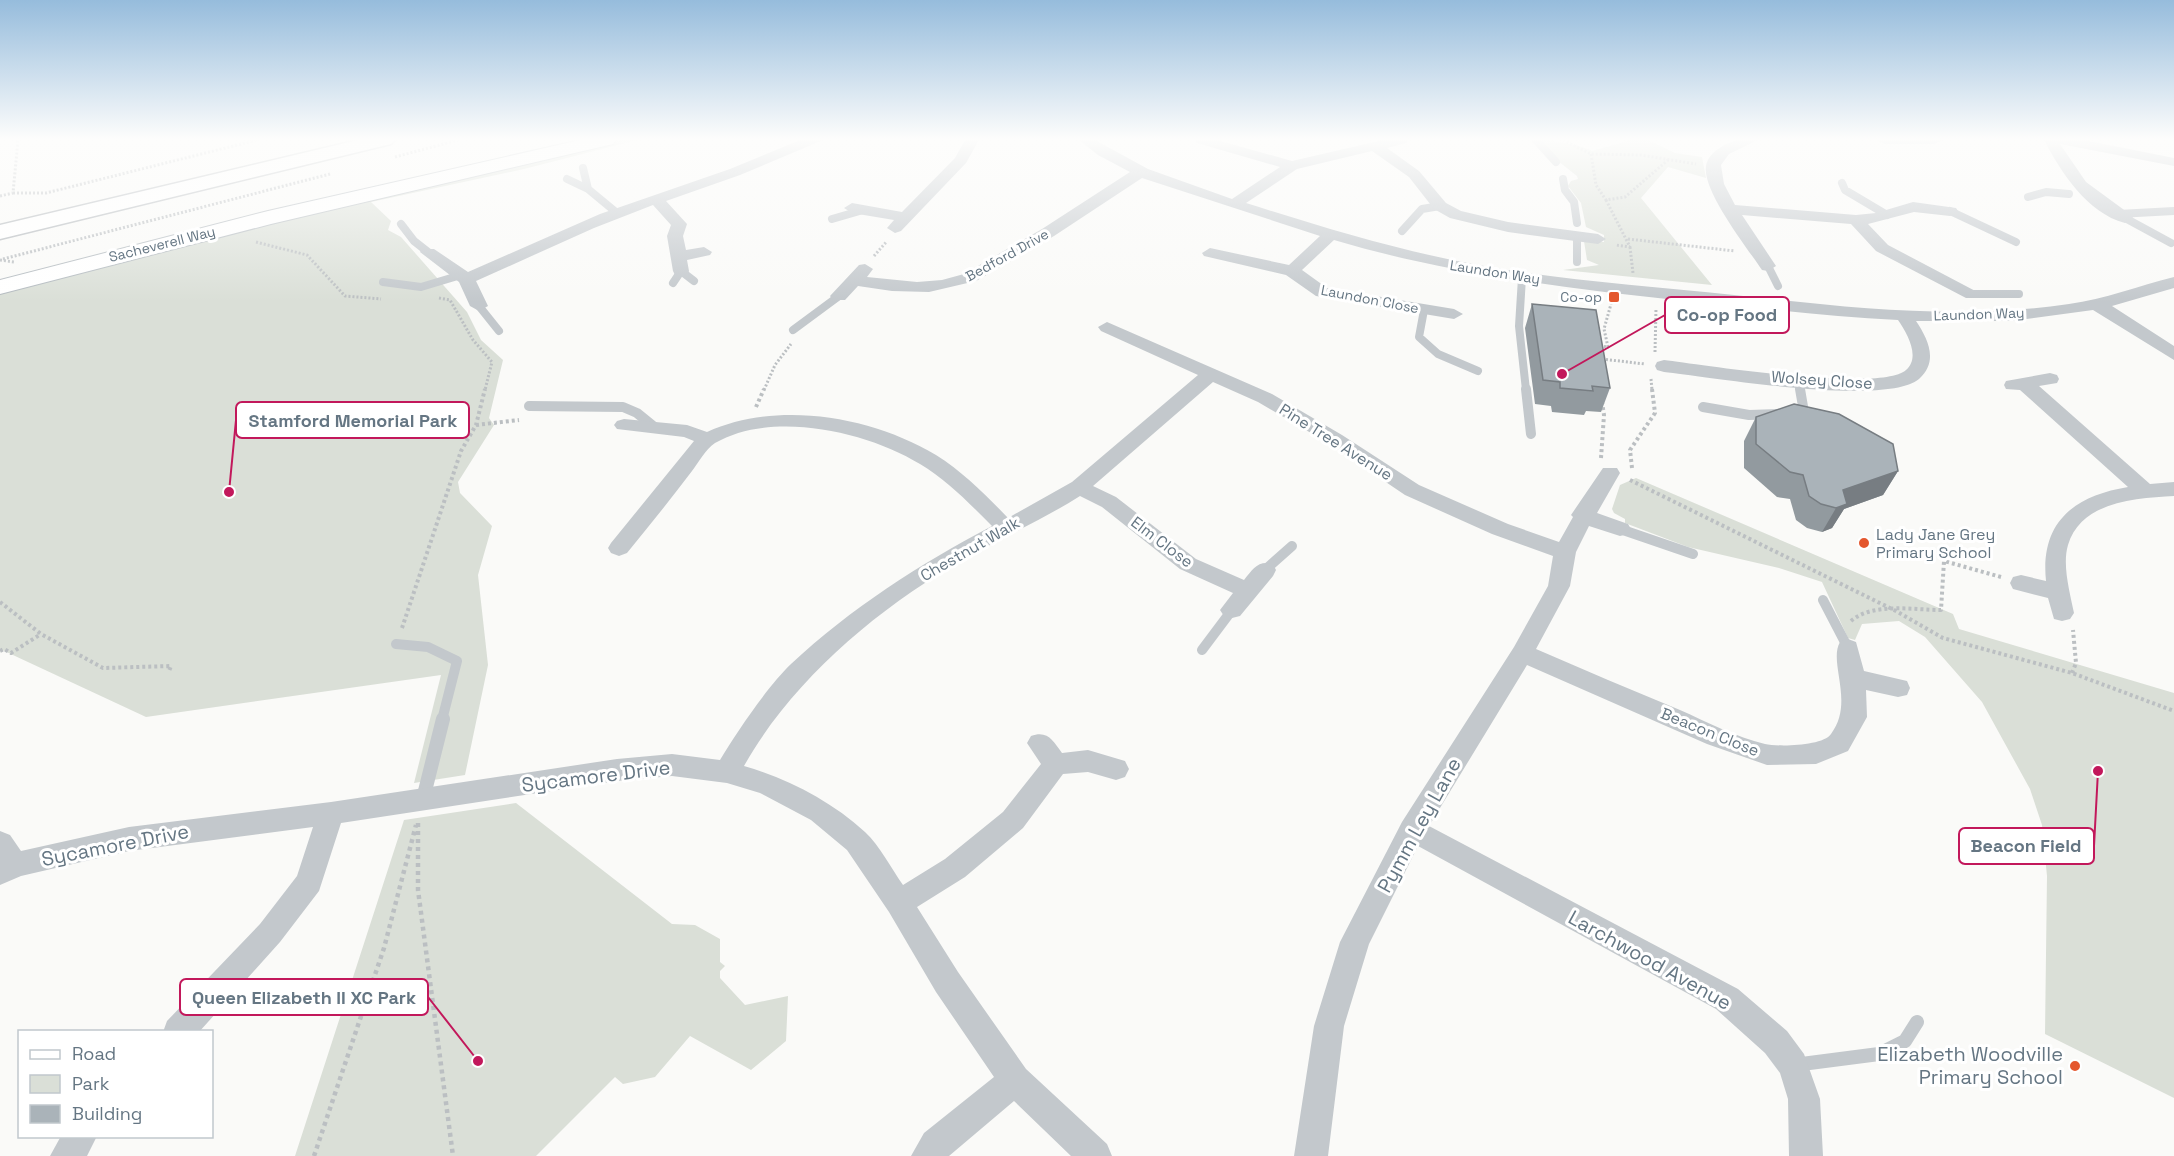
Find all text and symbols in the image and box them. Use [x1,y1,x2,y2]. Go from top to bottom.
street label: Sacheverell Way [107,222,217,266]
street label: Bedford Drive [962,225,1052,285]
street label: Laundon Way [1449,256,1541,288]
street label: Laundon Close [1320,281,1420,317]
place label: Co-op [1560,288,1602,306]
marker: Co-op [1607,290,1621,304]
callout: Co-op Food [1665,297,1789,333]
text: Co-op Food [1677,303,1777,326]
street label: Laundon Way [1933,303,2025,325]
street label: Wolsey Close [1771,366,1873,394]
street label: Pine Tree Avenue [1275,399,1397,485]
callout: Stamford Memorial Park [236,402,469,438]
text: Stamford Memorial Park [249,409,457,432]
street label: Chestnut Walk [916,512,1024,586]
street label: Elm Close [1127,512,1197,572]
place label: Lady Jane Grey Primary School [1876,524,1995,563]
marker: Lady Jane Grey Primary School [1857,536,1871,550]
street label: Beacon Close [1658,703,1762,761]
street label: Pymm Ley Lane [1371,753,1467,897]
street label: Sycamore Drive [520,754,672,798]
street label: Sycamore Drive [39,818,191,872]
callout: Beacon Field [1959,828,2094,864]
text: Beacon Field [1971,834,2081,857]
street label: Larchwood Avenue [1564,904,1736,1016]
callout: Queen Elizabeth II XC Park [180,979,428,1015]
text: Queen Elizabeth II XC Park [192,986,416,1009]
legend [18,1030,213,1138]
place label: Elizabeth Woodville Primary School [1877,1041,2063,1090]
text: Road [72,1042,116,1065]
marker: Elizabeth Woodville Primary School [2068,1059,2082,1073]
text: Park [72,1072,110,1095]
text: Building [72,1102,142,1125]

